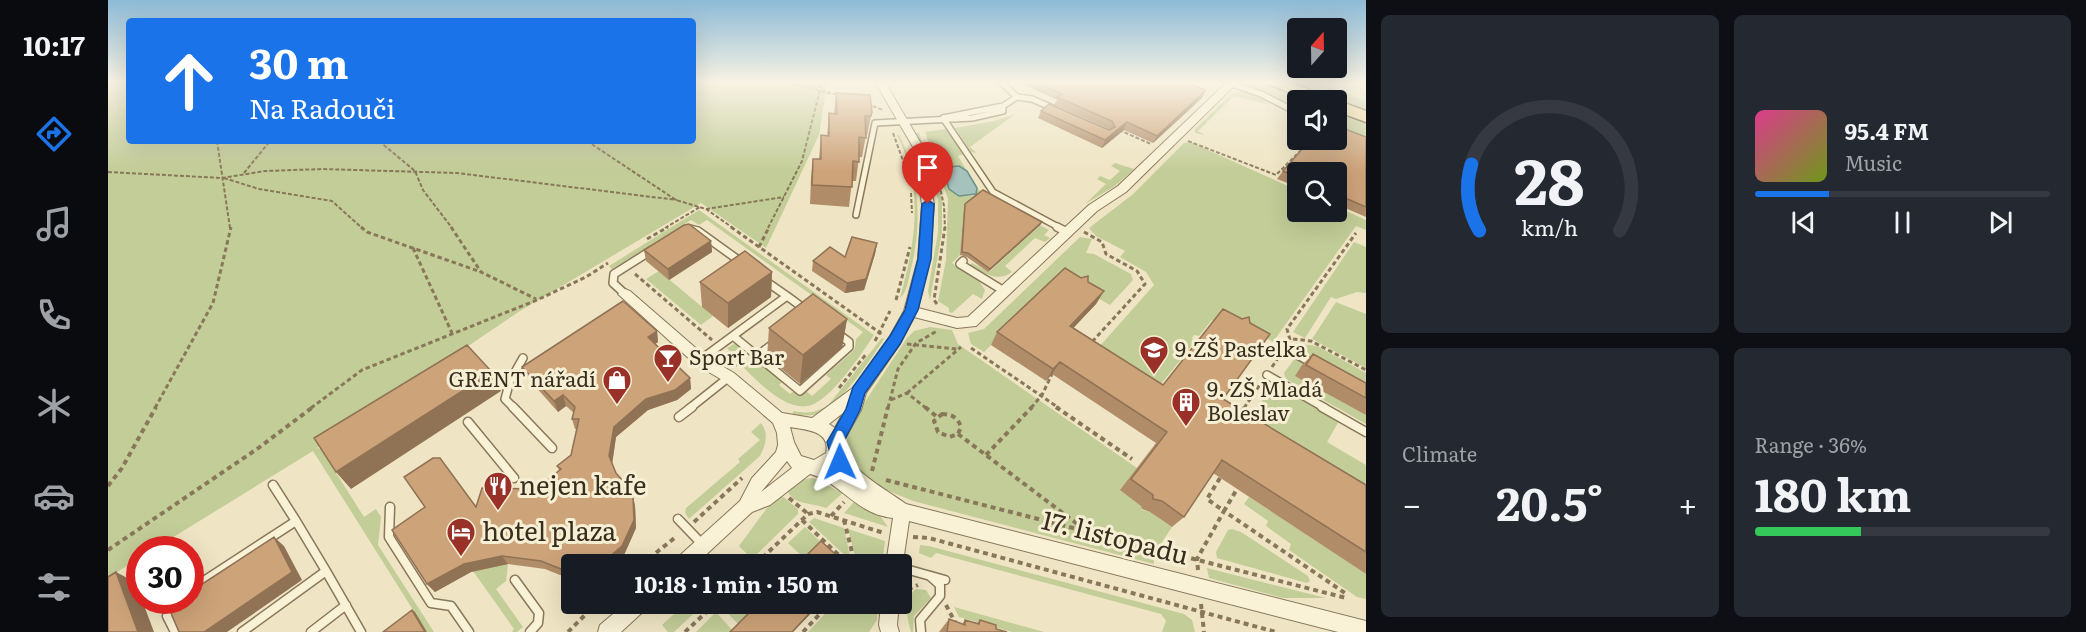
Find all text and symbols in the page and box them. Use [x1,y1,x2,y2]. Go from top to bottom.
north arrow [1287,18,1347,78]
map controls [1287,18,1347,222]
text: 10:17 [23,24,85,64]
text: 30 m [249,30,349,92]
icon: ahead [150,42,228,120]
text: Na Radouči [249,87,395,127]
button: sound [1287,90,1347,150]
icon: directions [33,113,75,155]
text: 95.4 FM [1845,114,1929,147]
text: 28 [1515,132,1585,224]
pin [902,142,953,204]
text: Music [1845,147,1902,177]
icon: arrive [911,151,944,184]
button: search [1287,162,1347,222]
icon: music [33,203,75,245]
icon: previous [1787,206,1820,239]
icon: pause [1886,206,1919,239]
icon: next [1984,206,2017,239]
text: km/h [1521,212,1578,244]
icon: phone [33,294,75,336]
place label: 9.ZŠ Pastelka [1175,332,1307,363]
school or university icon: 9.ZŠ Pastelka [1138,334,1170,376]
place label: Sport Bar [689,340,784,371]
bar icon: Sport Bar [652,342,684,384]
place label: GRENT nářadí [448,362,596,393]
shop icon: GRENT nářadí [601,364,633,406]
place label: 9. ZŠ Mladá Boleslav [1207,372,1323,427]
icon: climate [33,385,75,427]
building icon: 9. ZŠ Mladá Boleslav [1170,386,1202,428]
text: Range · 36% [1755,429,1867,459]
position arrow [808,430,872,494]
text: Climate [1402,438,1477,468]
text: 180 km [1755,459,1911,526]
place label: nejen kafe [519,464,646,503]
text: 20.5° [1496,468,1603,535]
restaurant icon: nejen kafe [482,470,514,512]
icon: car [33,475,75,517]
text: − [1402,478,1421,527]
text: + [1678,478,1697,527]
street label: 17. listopadu [1038,498,1193,573]
place label: hotel plaza [482,510,616,549]
hotel icon: hotel plaza [445,516,477,558]
speed limit sign: 30 [126,536,204,614]
icon: filters [33,566,75,608]
text: 10:18 · 1 min · 150 m [635,567,838,600]

